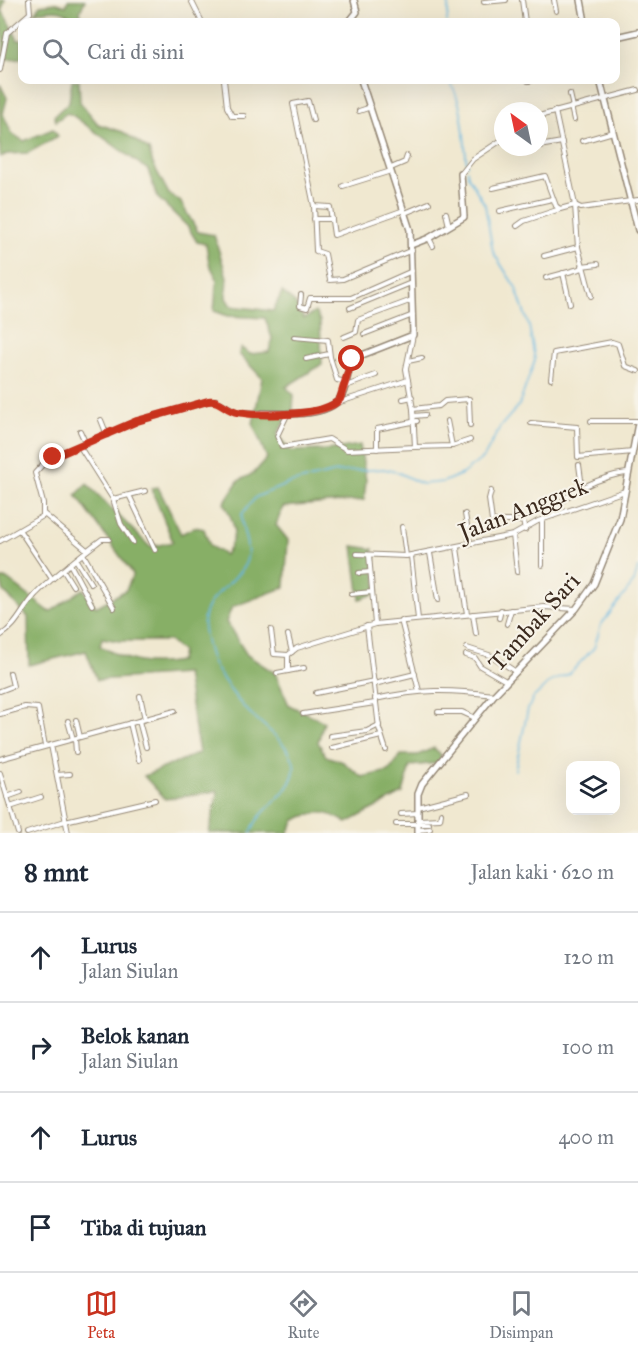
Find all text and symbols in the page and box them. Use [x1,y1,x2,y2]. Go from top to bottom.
search box [18,18,620,84]
icon: search [39,35,72,68]
text: Cari di sini [87,38,184,65]
north arrow [494,102,548,156]
route start [338,345,364,371]
route end [39,443,65,469]
street label: Jalan Anggrek [452,470,592,548]
street label: Tambak Sari [482,566,587,678]
map controls [566,761,620,815]
button: layers [566,761,620,815]
text: 8 mnt [24,856,88,888]
text: Jalan kaki · 620 m [471,860,614,884]
text: Lurus [81,932,137,959]
icon: ahead [24,941,57,974]
text: 120 m [563,945,614,969]
text: Jalan Siulan [81,959,178,983]
text: Belok kanan [81,1022,189,1049]
icon: right [24,1031,57,1064]
text: 100 m [562,1035,614,1059]
text: Jalan Siulan [81,1049,178,1073]
icon: ahead [24,1121,57,1154]
text: Lurus [81,1124,137,1151]
text: 400 m [558,1125,614,1149]
icon: arrive [24,1211,57,1244]
text: Tiba di tujuan [81,1214,206,1241]
tab: Peta [85,1287,118,1342]
tab: Rute [287,1287,320,1342]
tab: Disimpan [489,1287,553,1342]

